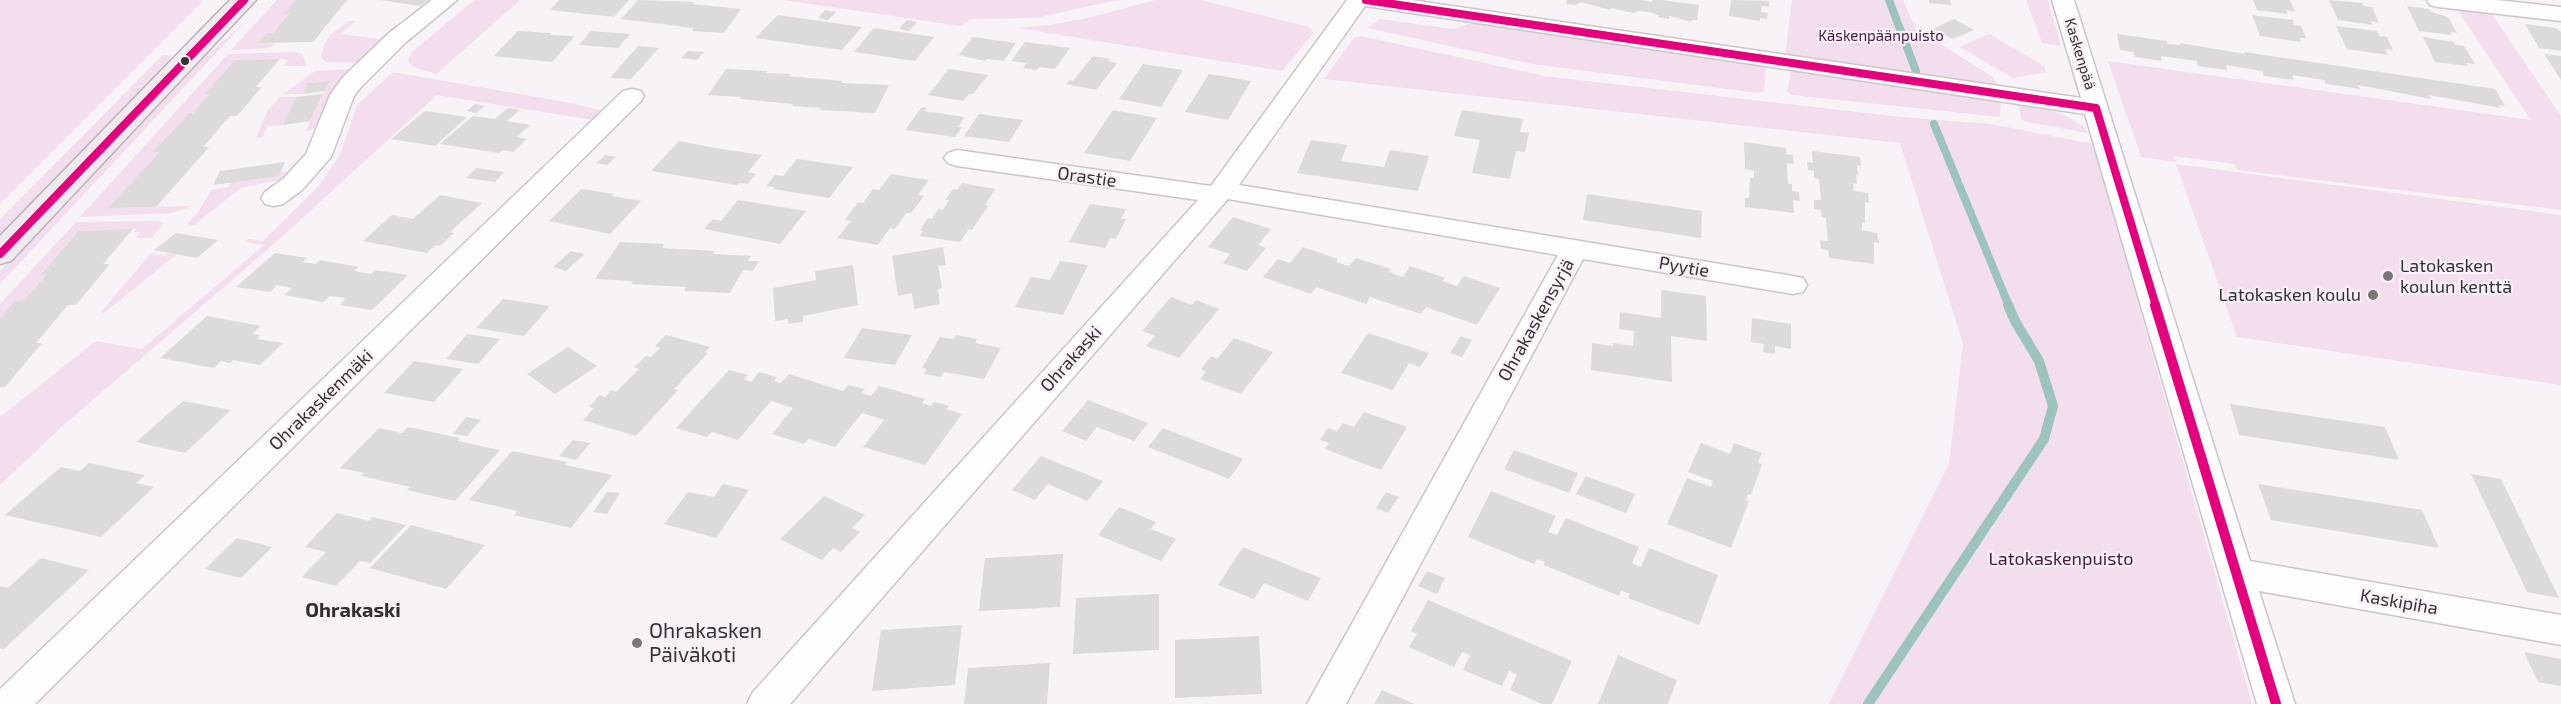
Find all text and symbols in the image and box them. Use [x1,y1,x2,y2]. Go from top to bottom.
street label: Kaskenpää [2061,16,2099,92]
park label: Käskenpäänpuisto [1818,27,1944,45]
unlabelled marker [179,55,191,67]
street label: Orastie [1056,162,1118,192]
street label: Pyytie [1657,252,1711,282]
street label: Ohrakaskensyrjä [1493,255,1579,385]
place label: Latokasken koulun kenttä [2400,255,2512,298]
marker: Latokasken koulun kenttä [2381,269,2395,283]
place label: Latokasken koulu [2219,284,2361,306]
marker: Latokasken koulu [2366,288,2380,302]
street label: Ohrakaski [1036,322,1106,396]
street label: Ohrakaskenmäki [265,345,377,455]
park label: Latokaskenpuisto [1989,548,2133,570]
street label: Kaskipiha [2358,585,2440,619]
district label: Ohrakaski [305,598,401,622]
place label: Ohrakasken Päiväkoti [649,618,762,668]
marker: Ohrakasken Päiväkoti [630,636,644,650]

